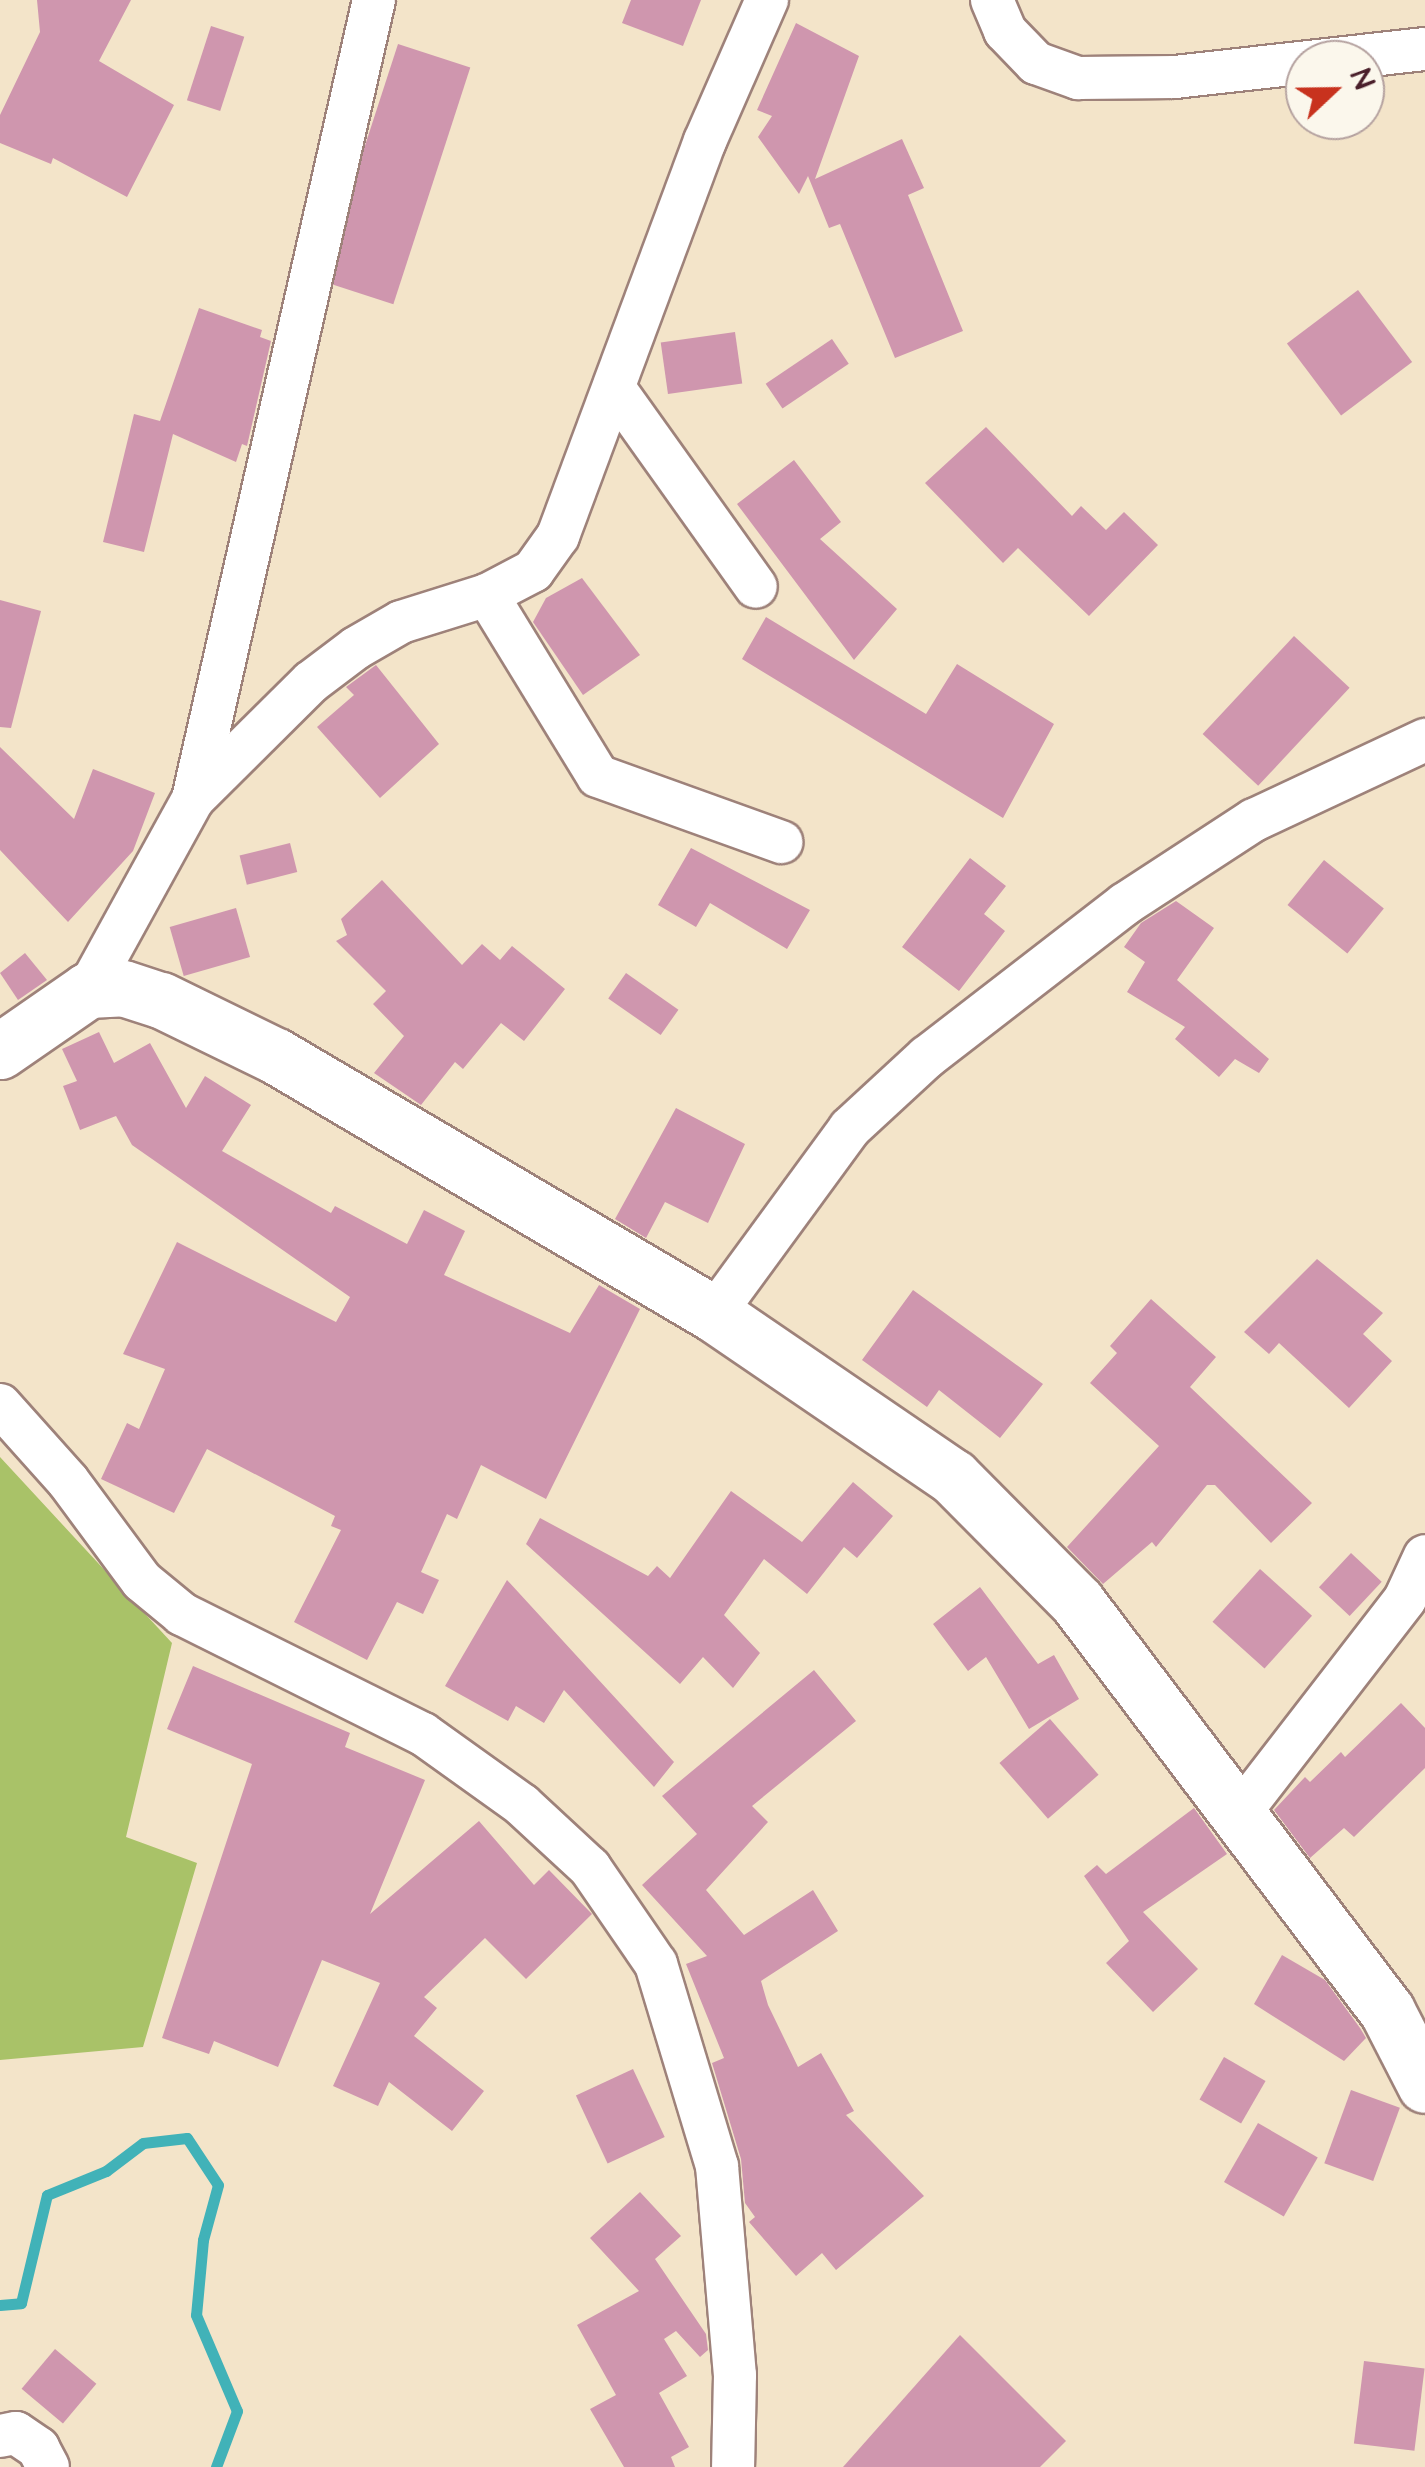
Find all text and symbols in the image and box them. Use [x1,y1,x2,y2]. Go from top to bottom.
north arrow [1285,40,1385,140]
text: N [1340,64,1383,95]

